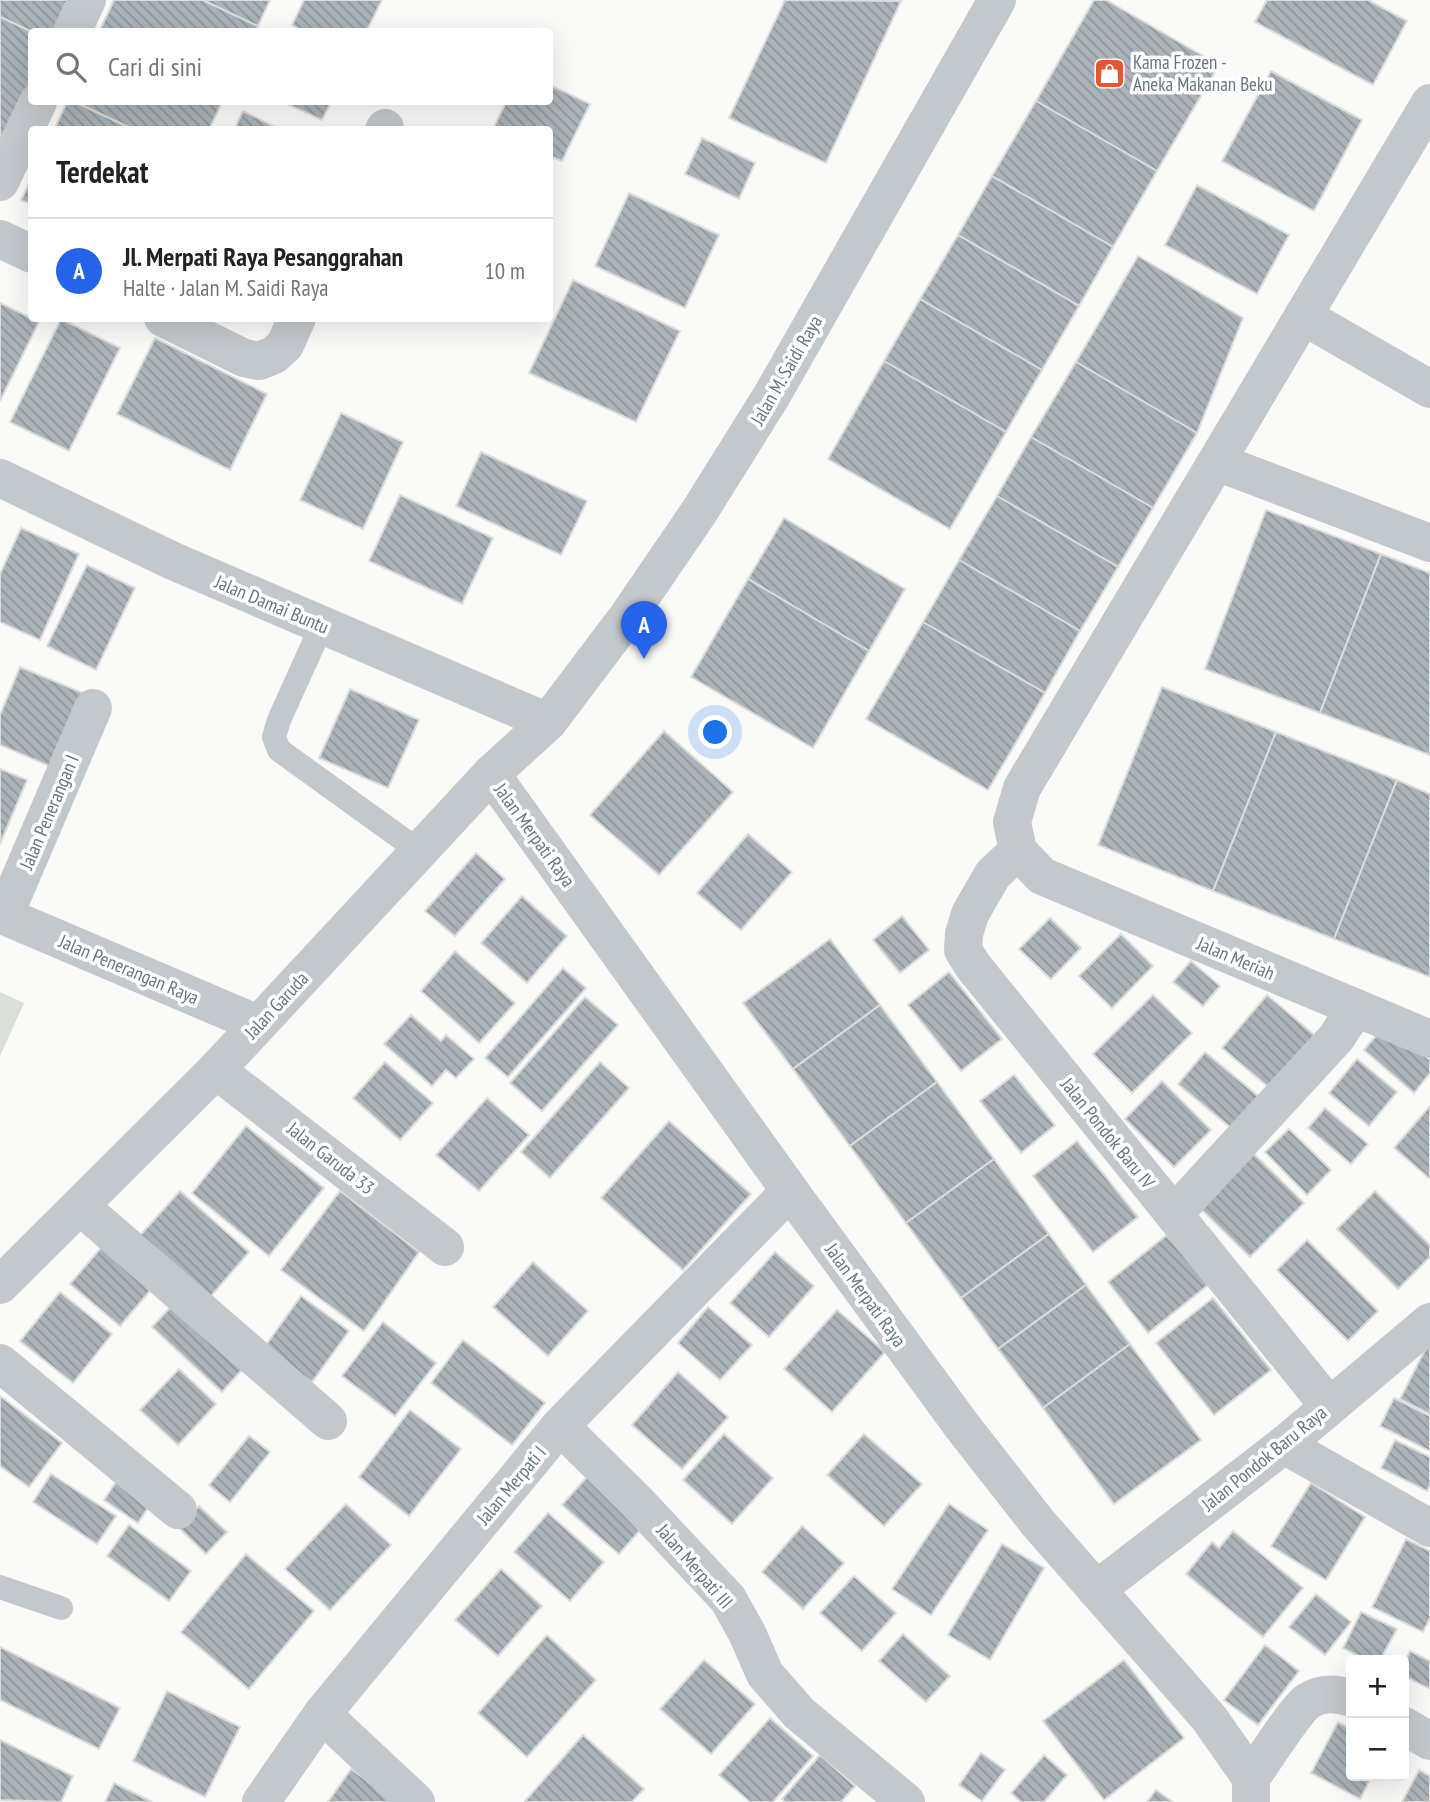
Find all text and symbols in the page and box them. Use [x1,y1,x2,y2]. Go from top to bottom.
search box [28,28,553,105]
icon: search [52,48,90,86]
text: Cari di sini [108,50,202,83]
place label: Kama Frozen - Aneka Makanan Beku [1133,50,1273,96]
shop icon: Kama Frozen - Aneka Makanan Beku [1093,56,1127,90]
text: Terdekat [56,152,148,191]
text: Jl. Merpati Raya Pesanggrahan [123,240,403,273]
text: A [73,256,85,285]
text: 10 m [484,256,525,285]
text: Halte · Jalan M. Saidi Raya [123,273,329,302]
street label: Jalan M. Saidi Raya [744,311,827,430]
street label: Jalan Damai Buntu [211,569,333,639]
pin: A [621,601,667,659]
your location [698,715,732,749]
street label: Jalan Penerangan I [14,751,84,874]
street label: Jalan Merpati Raya [489,778,581,892]
street label: Jalan Penerangan Raya [55,928,202,1009]
street label: Jalan Meriah [1193,931,1278,985]
street label: Jalan Garuda [238,967,313,1044]
street label: Jalan Pondok Baru IV [1055,1072,1160,1193]
street label: Jalan Garuda 33 [282,1116,379,1199]
street label: Jalan Merpati Raya [820,1238,912,1352]
street label: Jalan Pondok Baru Raya [1196,1400,1331,1516]
street label: Jalan Merpati I [471,1441,551,1530]
street label: Jalan Merpati III [651,1518,738,1613]
map controls [1346,1655,1409,1781]
button: + [1346,1655,1409,1718]
button: − [1346,1718,1409,1781]

